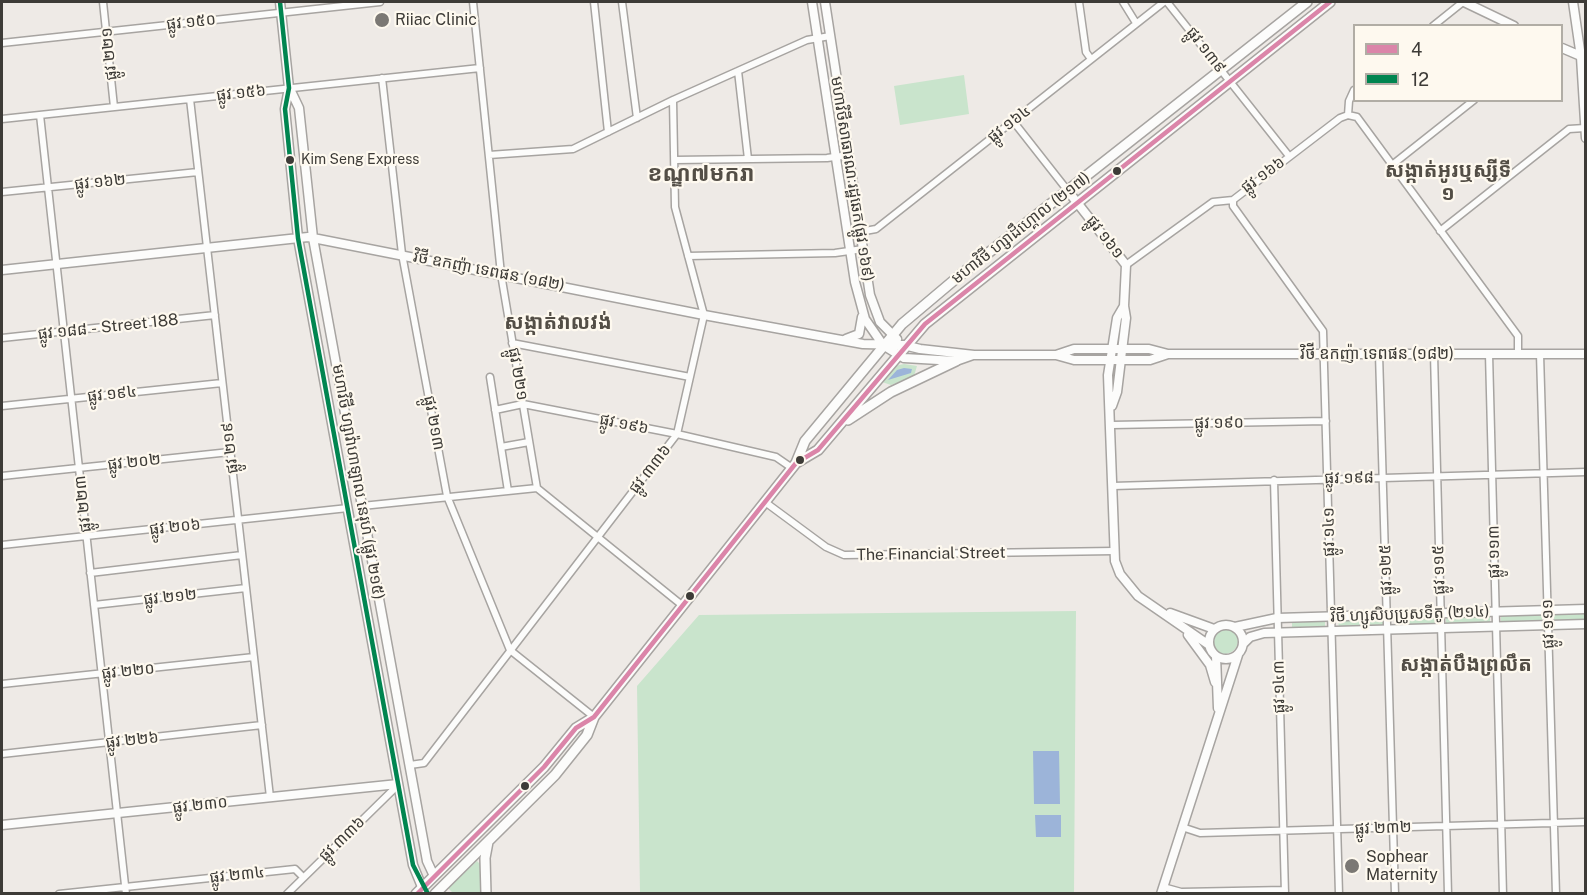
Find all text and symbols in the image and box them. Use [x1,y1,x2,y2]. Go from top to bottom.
street label: ផ្លូវ ១៥០ [165,10,217,34]
place label: Riiac Clinic [395,10,477,30]
marker: Riiac Clinic [373,11,391,29]
street label: ផ្លូវ ១៣៩ [1182,23,1230,77]
legend [1353,24,1563,102]
street label: ផ្លូវ ២២១ [97,26,121,82]
text: 4 [1411,39,1422,60]
text: 12 [1411,69,1429,90]
street label: មហាវិថីសាធារណៈរដ្ឋឆេក(ផ្លូវ ១៦៩) [826,75,878,283]
street label: ផ្លូវ ១៥៦ [215,81,267,105]
street label: ផ្លូវ ១៦៤ [983,101,1035,147]
place label: Kim Seng Express [301,152,419,168]
street label: ផ្លូវ ១៦៦ [1237,153,1289,197]
marker: Kim Seng Express [284,154,296,166]
district label: សង្កាត់អូរឬស្សីទី ១ [1385,159,1511,206]
district label: ខណ្ឌ៧មករា [648,161,754,187]
unlabelled marker [1111,165,1123,177]
street label: មហាវិថី ហ្សាដឹហ្គោល (២១៧) [948,168,1094,288]
street label: ផ្លូវ ១៦២ [73,170,127,194]
street label: ផ្លូវ ១៦១ [1082,211,1128,263]
street label: វិថី ឧកញ៉ា ទេពផន (១៨២) [412,247,566,295]
street label: ផ្លូវ ១៨៨ - Street 188 [37,310,179,344]
district label: សង្កាត់វាលវង់ [504,311,612,335]
street label: វិថី ឧកញ៉ា ទេពផន (១៨២) [1300,344,1454,364]
street label: ផ្លូវ ២២១ [504,346,532,402]
street label: មហាវិថី ហ្សាវ៉ាហាឡាល នេរុហ៍ (ផ្លូវ ២១៥) [328,363,388,601]
street label: ផ្លូវ ១៩៤ [86,382,138,406]
street label: ផ្លូវ ២១៣ [419,394,449,452]
street label: ផ្លូវ ១៩៦ [598,410,650,438]
street label: ផ្លូវ ១៩០ [1194,413,1244,433]
street label: ផ្លូវ ២១៩ [217,421,243,475]
street label: ផ្លូវ ៣៣៦ [625,441,675,497]
street label: ផ្លូវ ២០២ [106,450,162,474]
unlabelled marker [794,454,806,466]
street label: ផ្លូវ ១៩៨ [1324,468,1374,488]
street label: ផ្លូវ ២២៣ [70,475,96,533]
street label: ផ្លូវ ១៤១ [1319,507,1339,557]
street label: ផ្លូវ ២០៦ [148,515,202,539]
street label: ផ្លូវ ១១៣ [1484,525,1504,579]
street label: The Financial Street [856,543,1006,565]
street label: ផ្លូវ ១២៥ [1376,544,1396,596]
street label: ផ្លូវ ១១៥ [1429,545,1449,595]
street label: ផ្លូវ ២១២ [142,585,198,609]
unlabelled marker [684,590,696,602]
street label: ផ្លូវ ១១១ [1538,599,1558,649]
street label: វិថី ហ្សូសិបប្រូសទីតូ (២១៤) [1330,602,1490,626]
district label: សង្កាត់បឹងព្រលឹត [1400,653,1532,677]
street label: ផ្លូវ ២២០ [100,659,156,683]
street label: ផ្លូវ ១៤៣ [1269,660,1289,714]
street label: ផ្លូវ ២២៦ [104,728,160,752]
unlabelled marker [519,780,531,792]
street label: ផ្លូវ ២៣០ [172,793,228,817]
street label: ផ្លូវ ៣៣៦ [315,812,369,866]
street label: ផ្លូវ ២៣២ [1354,817,1412,839]
place label: Sophear Maternity [1366,847,1438,885]
marker: Sophear Maternity [1343,857,1361,875]
street label: ផ្លូវ ២៣៤ [209,863,265,887]

